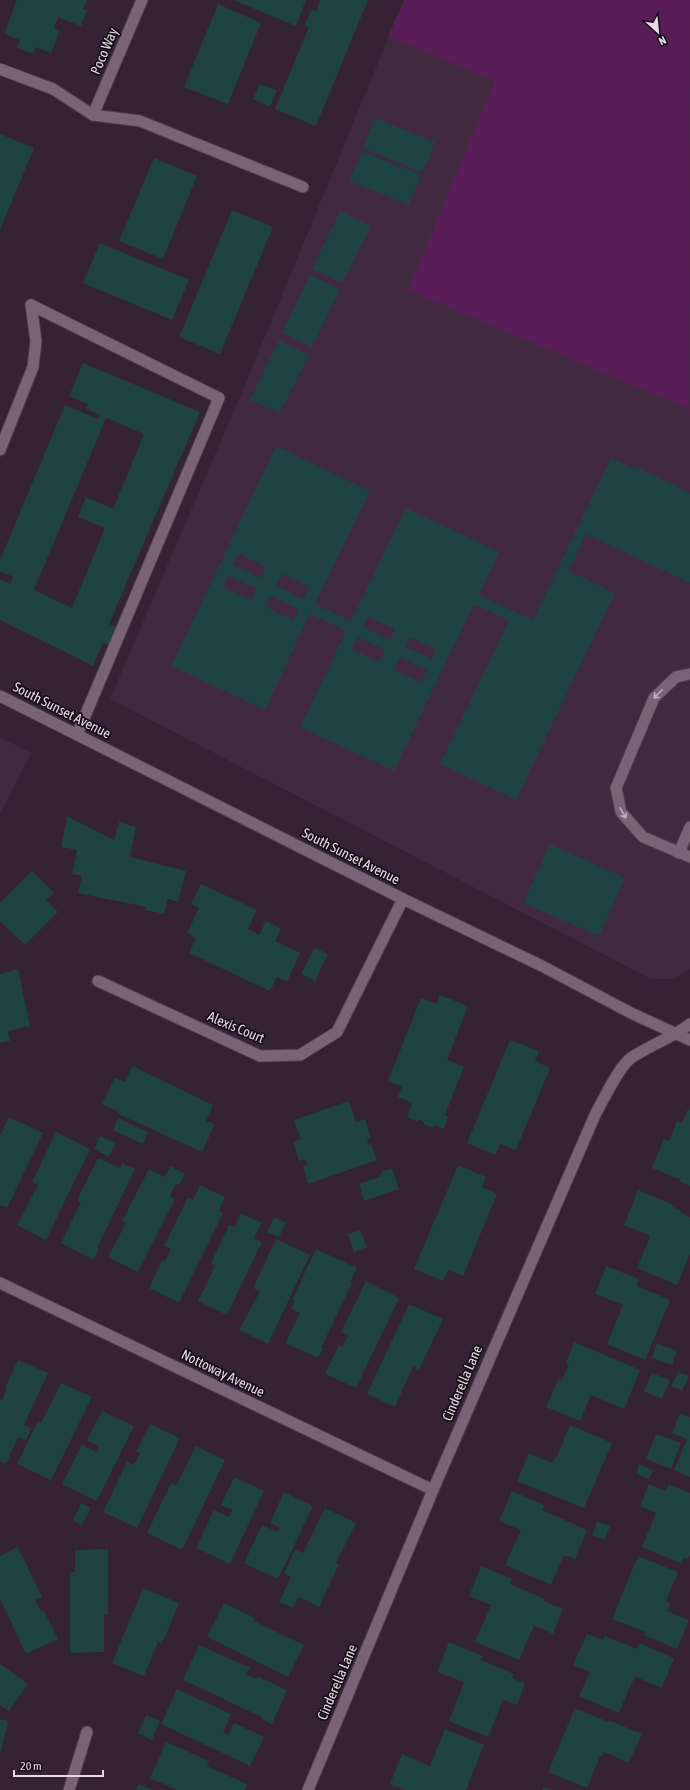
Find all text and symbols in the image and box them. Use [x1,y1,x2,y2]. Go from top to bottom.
north arrow [638,12,678,52]
street label: Poco Way [87,25,121,77]
text: N [657,34,668,48]
street label: South Sunset Avenue [11,678,113,742]
one-way arrow [653,689,663,699]
one-way arrow [620,807,628,819]
street label: South Sunset Avenue [300,824,402,888]
street label: Alexis Court [205,1008,267,1046]
street label: Cinderella Lane [439,1343,485,1423]
street label: Nottoway Avenue [179,1346,267,1400]
street label: Cinderella Lane [314,1642,360,1722]
scale bar [14,1752,103,1778]
text: 20 m [20,1759,42,1773]

